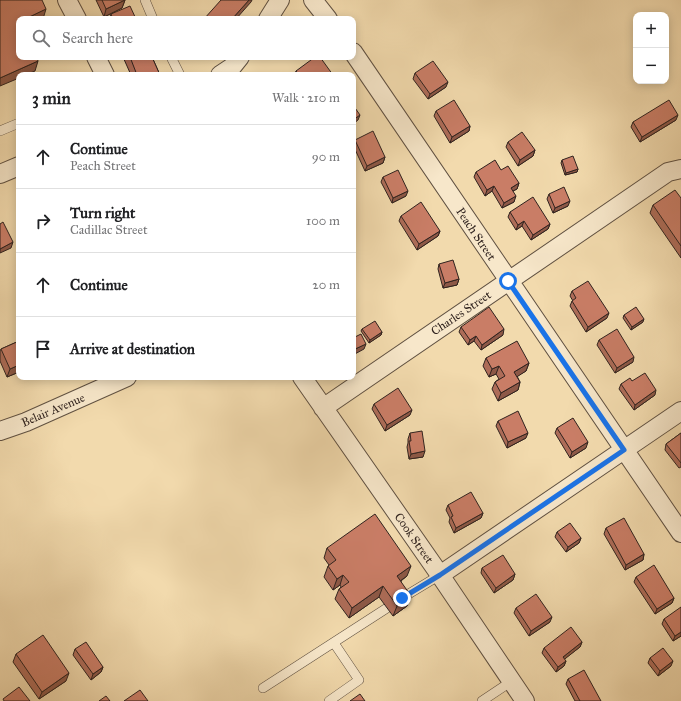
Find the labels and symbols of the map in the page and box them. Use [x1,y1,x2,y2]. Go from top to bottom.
street label: Peach Street [453,205,499,264]
route start [499,272,517,290]
street label: Charles Street [428,287,494,338]
street label: Belair Avenue [19,390,87,430]
street label: Cook Street [392,510,437,567]
route end [393,589,411,607]

